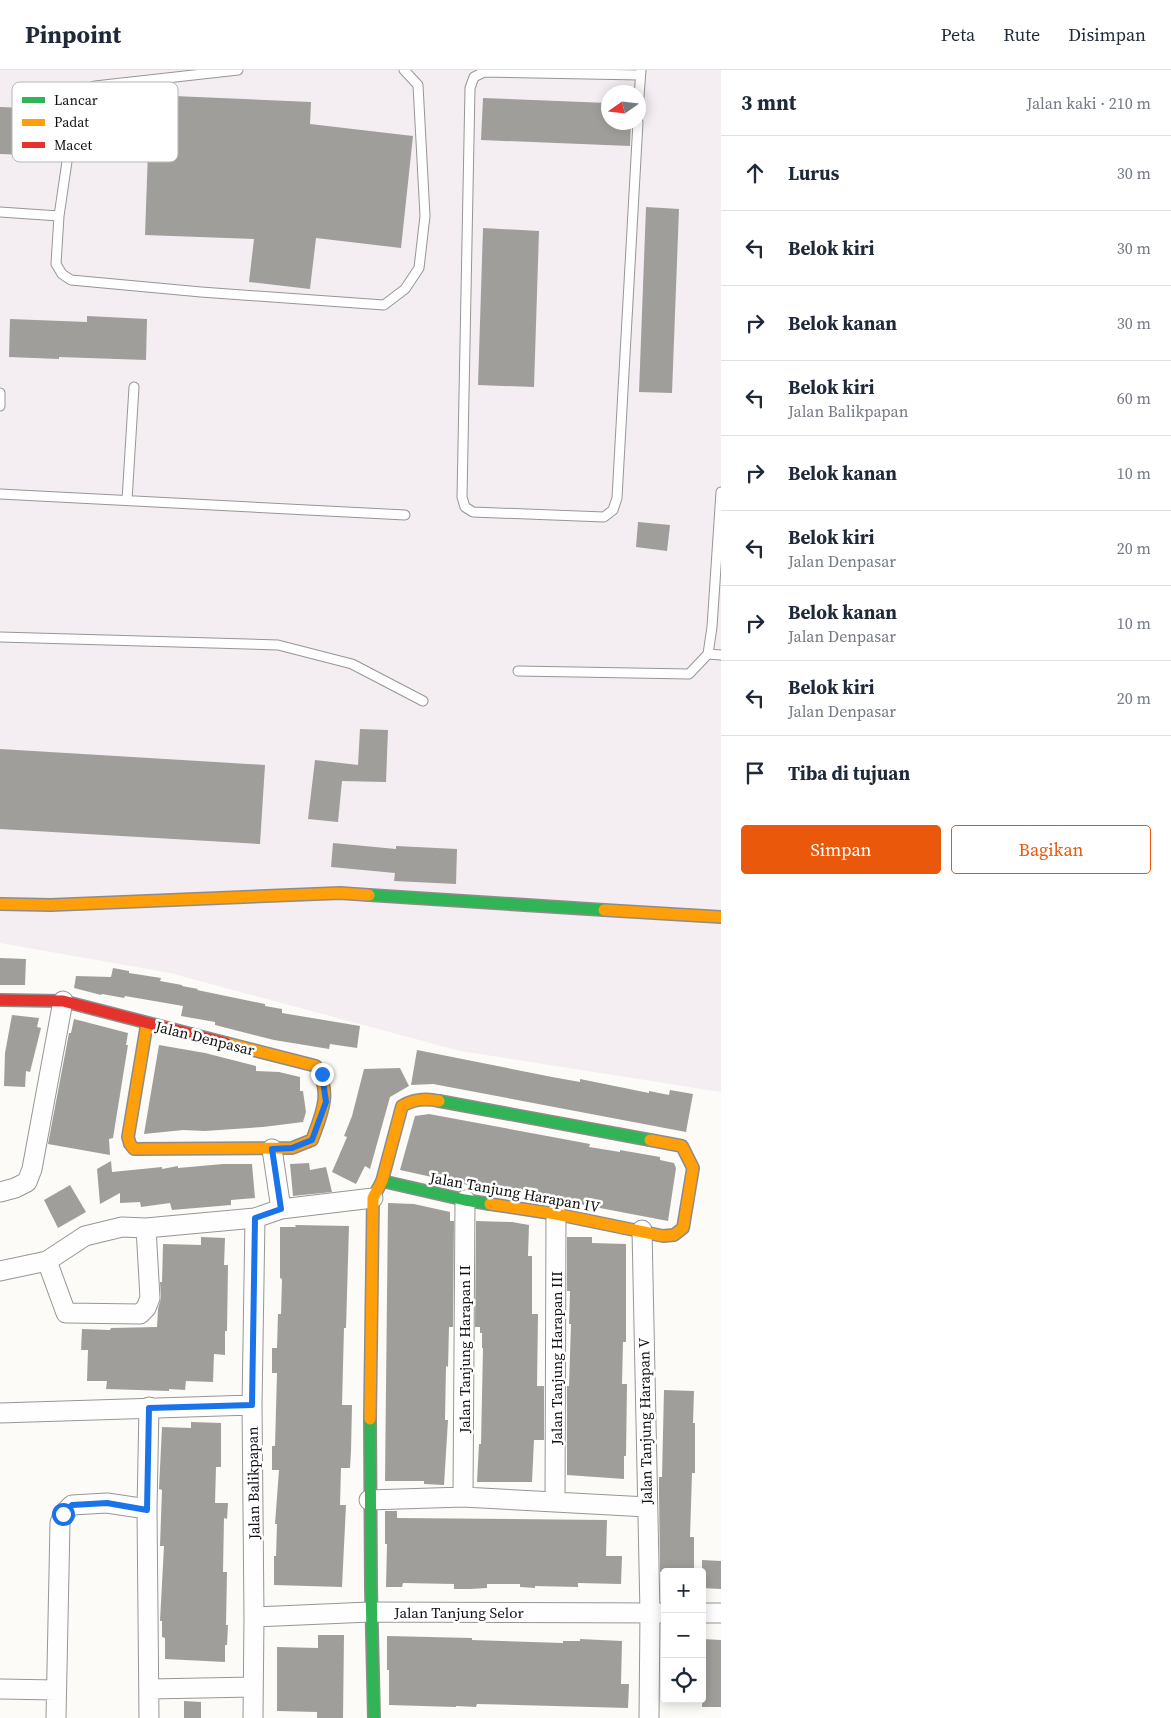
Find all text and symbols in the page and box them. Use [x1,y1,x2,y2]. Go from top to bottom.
text: Pinpoint [25,18,121,51]
text: Peta [941,22,975,47]
text: Rute [1003,22,1040,47]
text: Disimpan [1068,22,1146,47]
legend [12,82,178,162]
north arrow [601,85,646,130]
text: 3 mnt [741,88,796,117]
text: Lancar [54,90,98,110]
text: Jalan kaki · 210 m [1026,92,1151,114]
text: Padat [54,112,89,132]
text: Macet [54,135,92,155]
icon: ahead [741,159,769,187]
text: Lurus [788,160,839,186]
text: 30 m [1117,162,1151,184]
icon: left [741,234,769,262]
text: Belok kiri [788,235,875,261]
text: 30 m [1117,237,1151,259]
icon: right [741,309,769,337]
text: Belok kanan [788,310,897,336]
text: 30 m [1117,312,1151,334]
text: Belok kiri [788,374,875,400]
icon: left [741,384,769,412]
text: 60 m [1117,387,1151,409]
text: Jalan Balikpapan [788,400,908,422]
icon: right [741,459,769,487]
text: Belok kanan [788,460,897,486]
text: 10 m [1117,462,1151,484]
text: Belok kiri [788,524,875,550]
icon: left [741,534,769,562]
text: 20 m [1117,537,1151,559]
text: Jalan Denpasar [788,550,896,572]
text: Belok kanan [788,599,897,625]
icon: right [741,609,769,637]
text: 10 m [1117,612,1151,634]
text: Jalan Denpasar [788,625,896,647]
text: Belok kiri [788,674,875,700]
icon: left [741,684,769,712]
text: 20 m [1117,687,1151,709]
text: Jalan Denpasar [788,700,896,722]
icon: arrive [741,759,769,787]
text: Tiba di tujuan [788,760,910,786]
button: Simpan [741,825,941,874]
button: Bagikan [951,825,1151,874]
street label: Jalan Denpasar [152,1015,257,1061]
route end [311,1063,334,1086]
street label: Jalan Tanjung Harapan IV [427,1167,602,1217]
street label: Jalan Tanjung Harapan II [454,1265,475,1434]
street label: Jalan Tanjung Harapan III [546,1271,567,1446]
street label: Jalan Tanjung Harapan V [633,1338,657,1505]
street label: Jalan Balikpapan [242,1426,265,1541]
route start [52,1503,75,1526]
map controls [661,1568,706,1703]
button: + [661,1568,706,1613]
street label: Jalan Tanjung Selor [393,1602,524,1623]
button: − [661,1613,706,1658]
button: locate [661,1658,706,1703]

